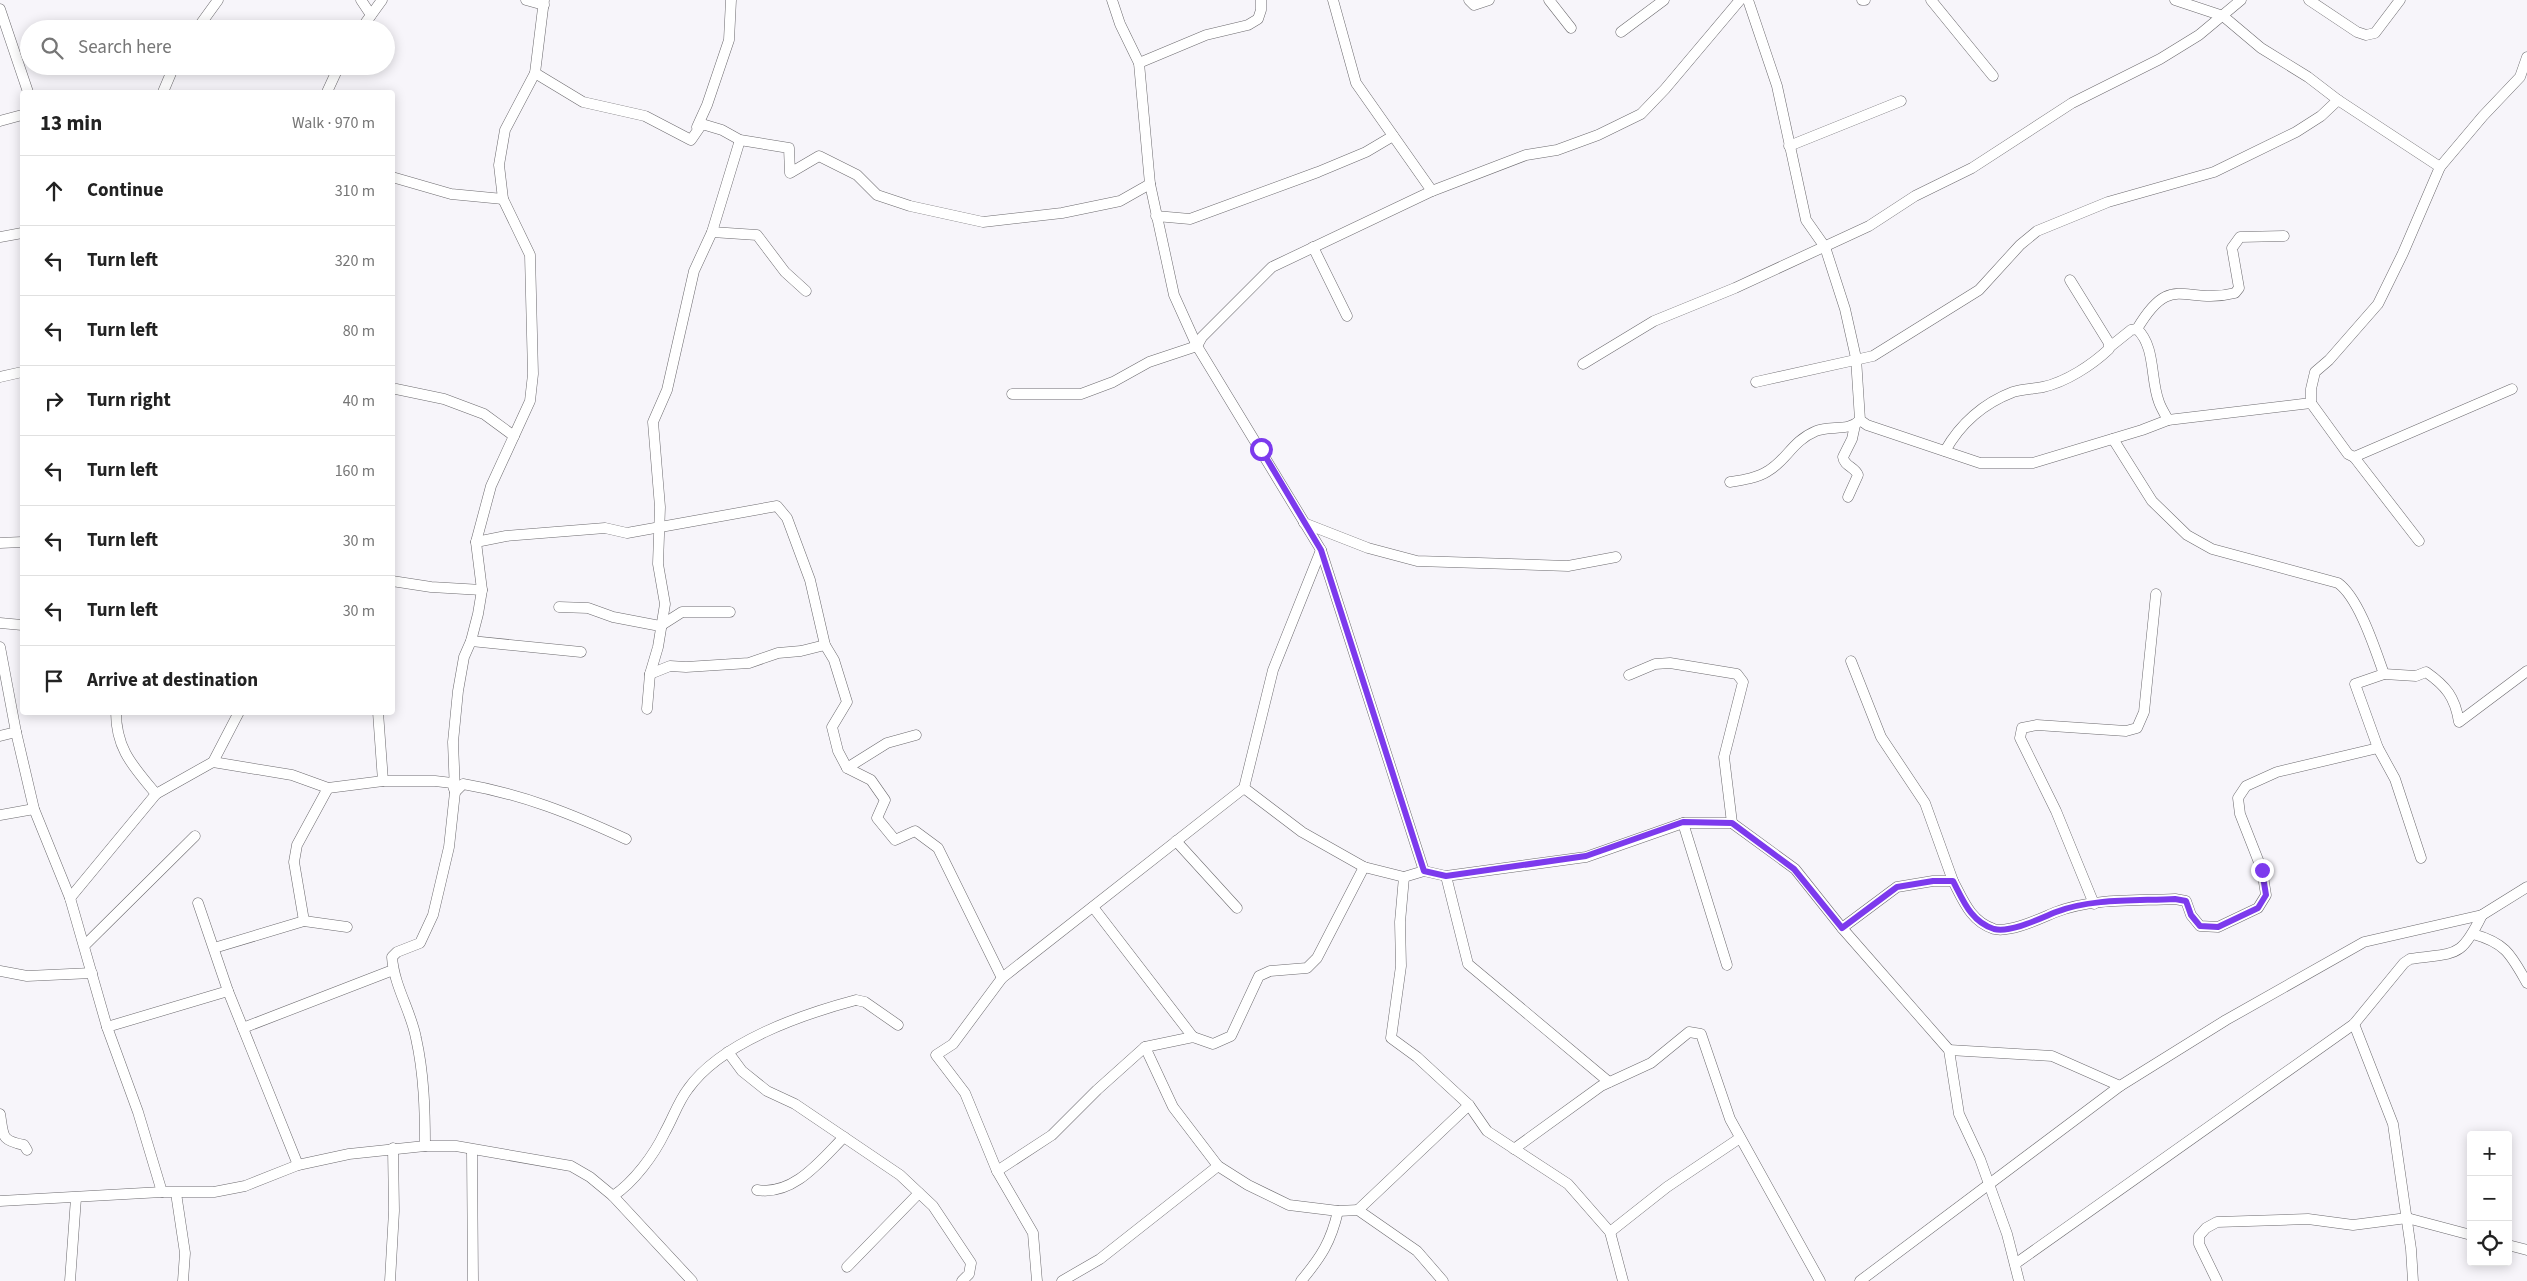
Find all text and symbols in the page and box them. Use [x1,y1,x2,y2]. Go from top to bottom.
search box [20,20,395,75]
icon: search [38,34,66,62]
text: Search here [78,34,172,61]
text: 13 min [40,108,102,138]
text: Walk · 970 m [292,112,375,134]
icon: ahead [40,177,68,205]
text: Continue [87,177,164,204]
text: 310 m [335,180,375,202]
icon: left [40,247,68,275]
text: Turn left [87,247,158,274]
text: 320 m [335,250,375,272]
icon: left [40,317,68,345]
text: Turn left [87,317,158,344]
text: 80 m [343,320,375,342]
icon: right [40,387,68,415]
text: Turn right [87,387,171,414]
text: 40 m [343,390,375,412]
route start [1250,438,1273,461]
icon: left [40,457,68,485]
text: Turn left [87,457,158,484]
text: 160 m [335,460,375,482]
icon: left [40,527,68,555]
text: Turn left [87,527,158,554]
text: 30 m [343,530,375,552]
icon: left [40,597,68,625]
text: Turn left [87,597,158,624]
text: 30 m [343,600,375,622]
icon: arrive [40,667,68,695]
text: Arrive at destination [87,667,258,694]
route end [2251,859,2274,882]
map controls [2467,1131,2512,1266]
button: + [2467,1131,2512,1176]
button: − [2467,1176,2512,1221]
button: locate [2467,1221,2512,1266]

